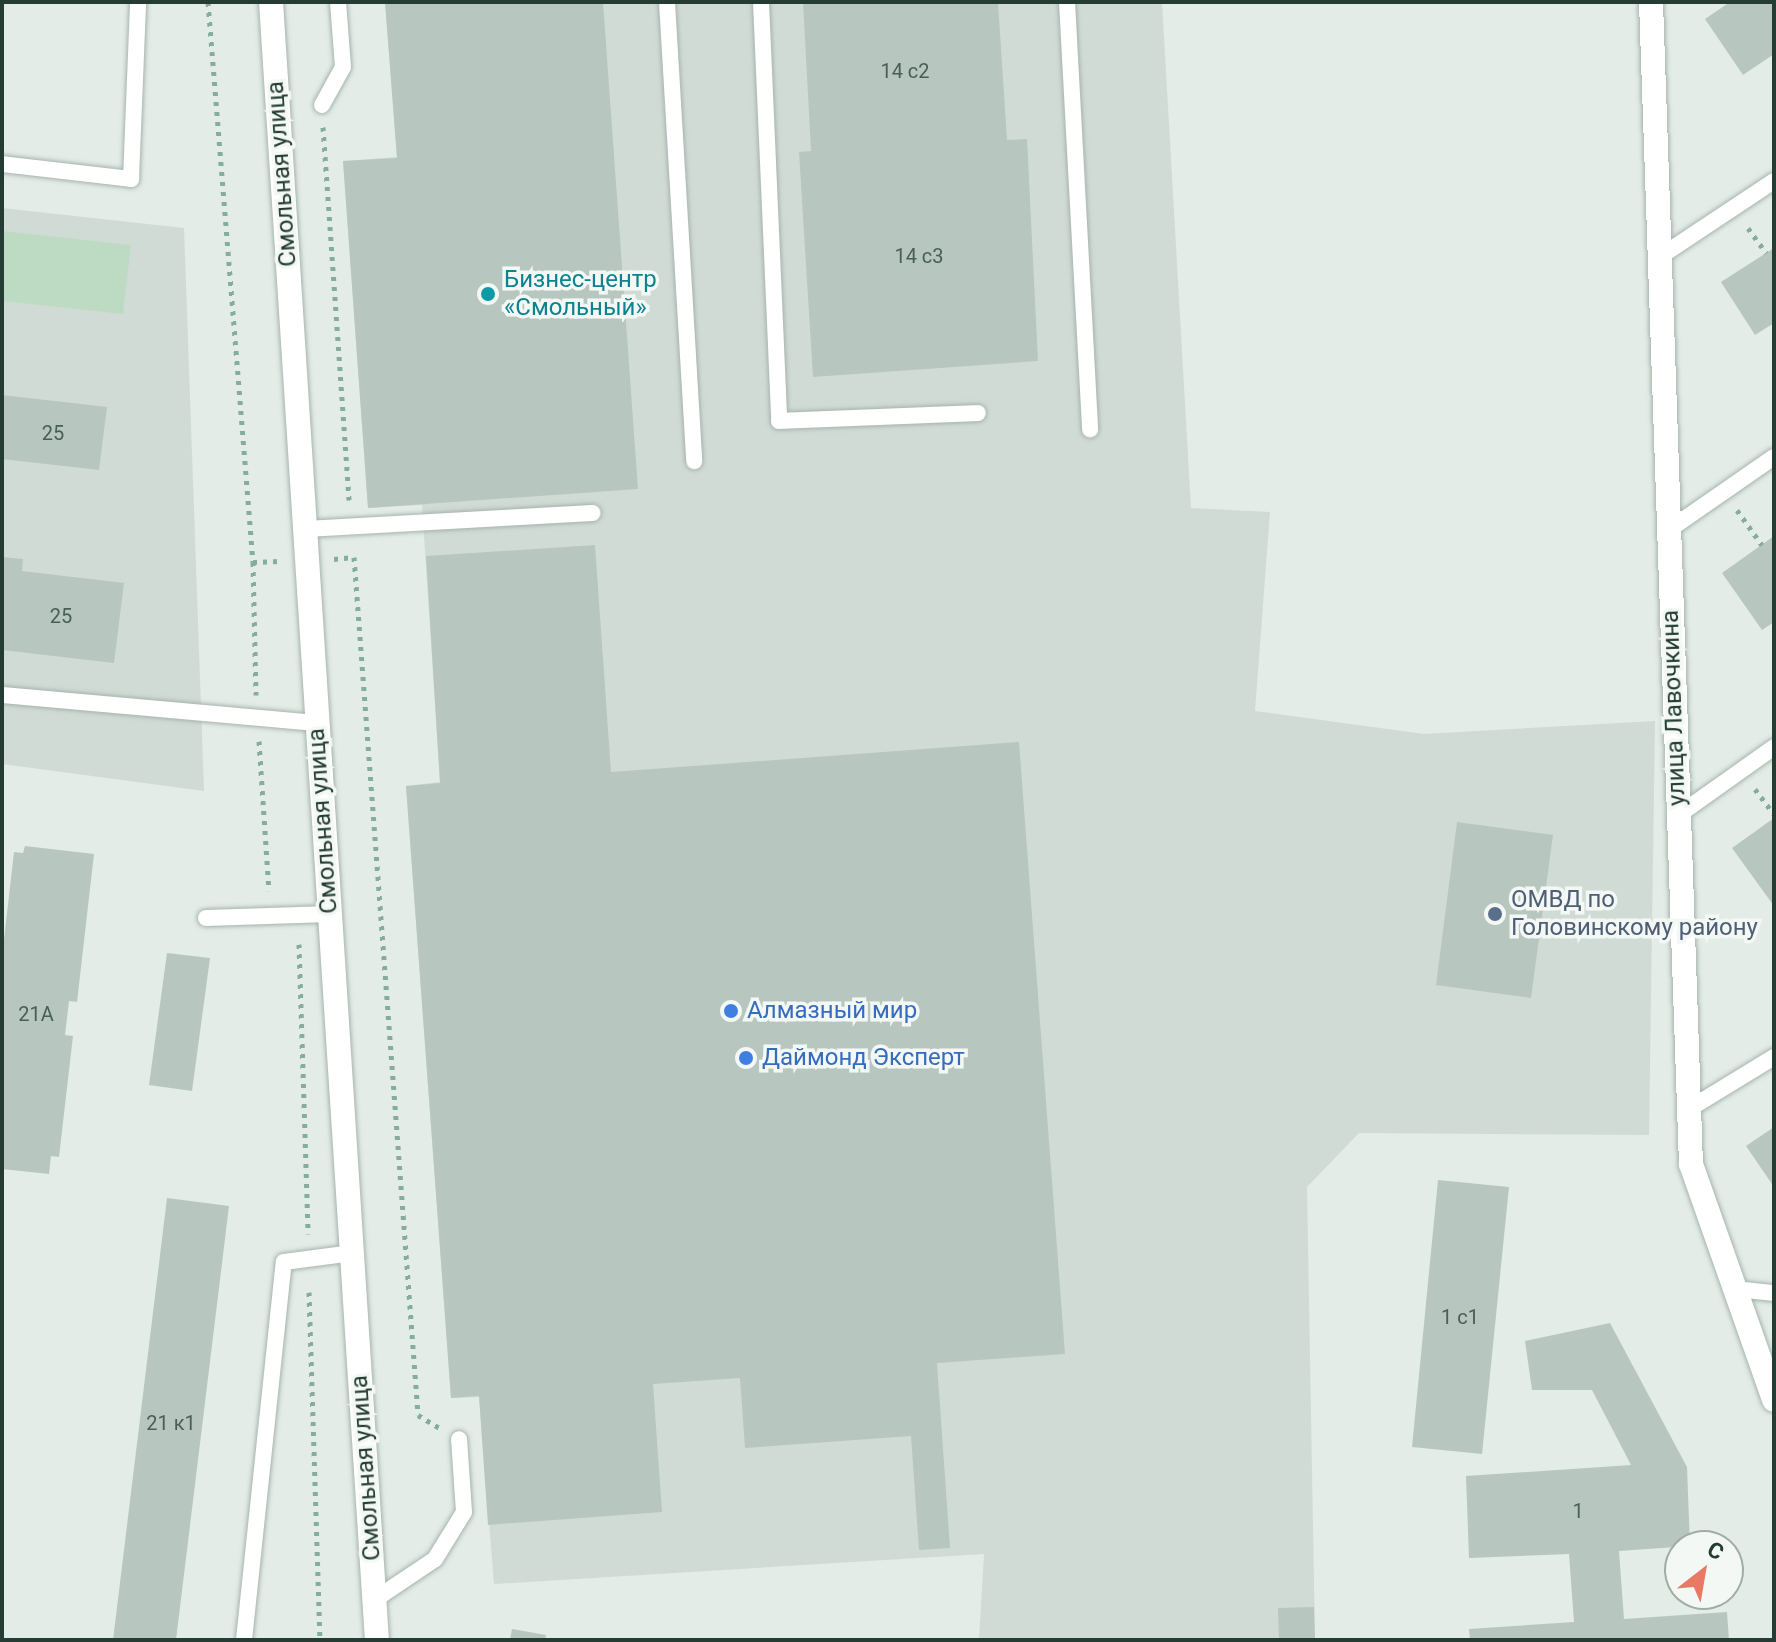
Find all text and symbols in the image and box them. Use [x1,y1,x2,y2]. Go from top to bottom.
house number: 14 с2 [880,59,930,83]
street label: Смольная улица [261,80,303,268]
house number: 14 с3 [894,244,944,268]
place label: Бизнес-центр «Смольный» [504,266,657,322]
marker: Бизнес-центр «Смольный» [479,285,497,303]
house number: 25 [42,421,64,445]
house number: 25 [50,604,72,628]
street label: улица Лавочкина [1656,610,1692,806]
street label: Смольная улица [302,727,344,915]
place label: ОМВД по Головинскому району [1511,886,1758,942]
marker: ОМВД по Головинскому району [1486,905,1504,923]
place label: Алмазный мир [747,997,917,1025]
house number: 21А [18,1002,54,1026]
marker: Алмазный мир [722,1002,740,1020]
place label: Даймонд Эксперт [762,1044,965,1072]
marker: Даймонд Эксперт [737,1049,755,1067]
house number: 1 с1 [1441,1305,1479,1329]
street label: Смольная улица [345,1374,387,1562]
house number: 21 к1 [146,1411,196,1435]
house number: 1 [1572,1499,1584,1523]
north arrow [1664,1530,1744,1610]
text: С [1703,1536,1728,1565]

